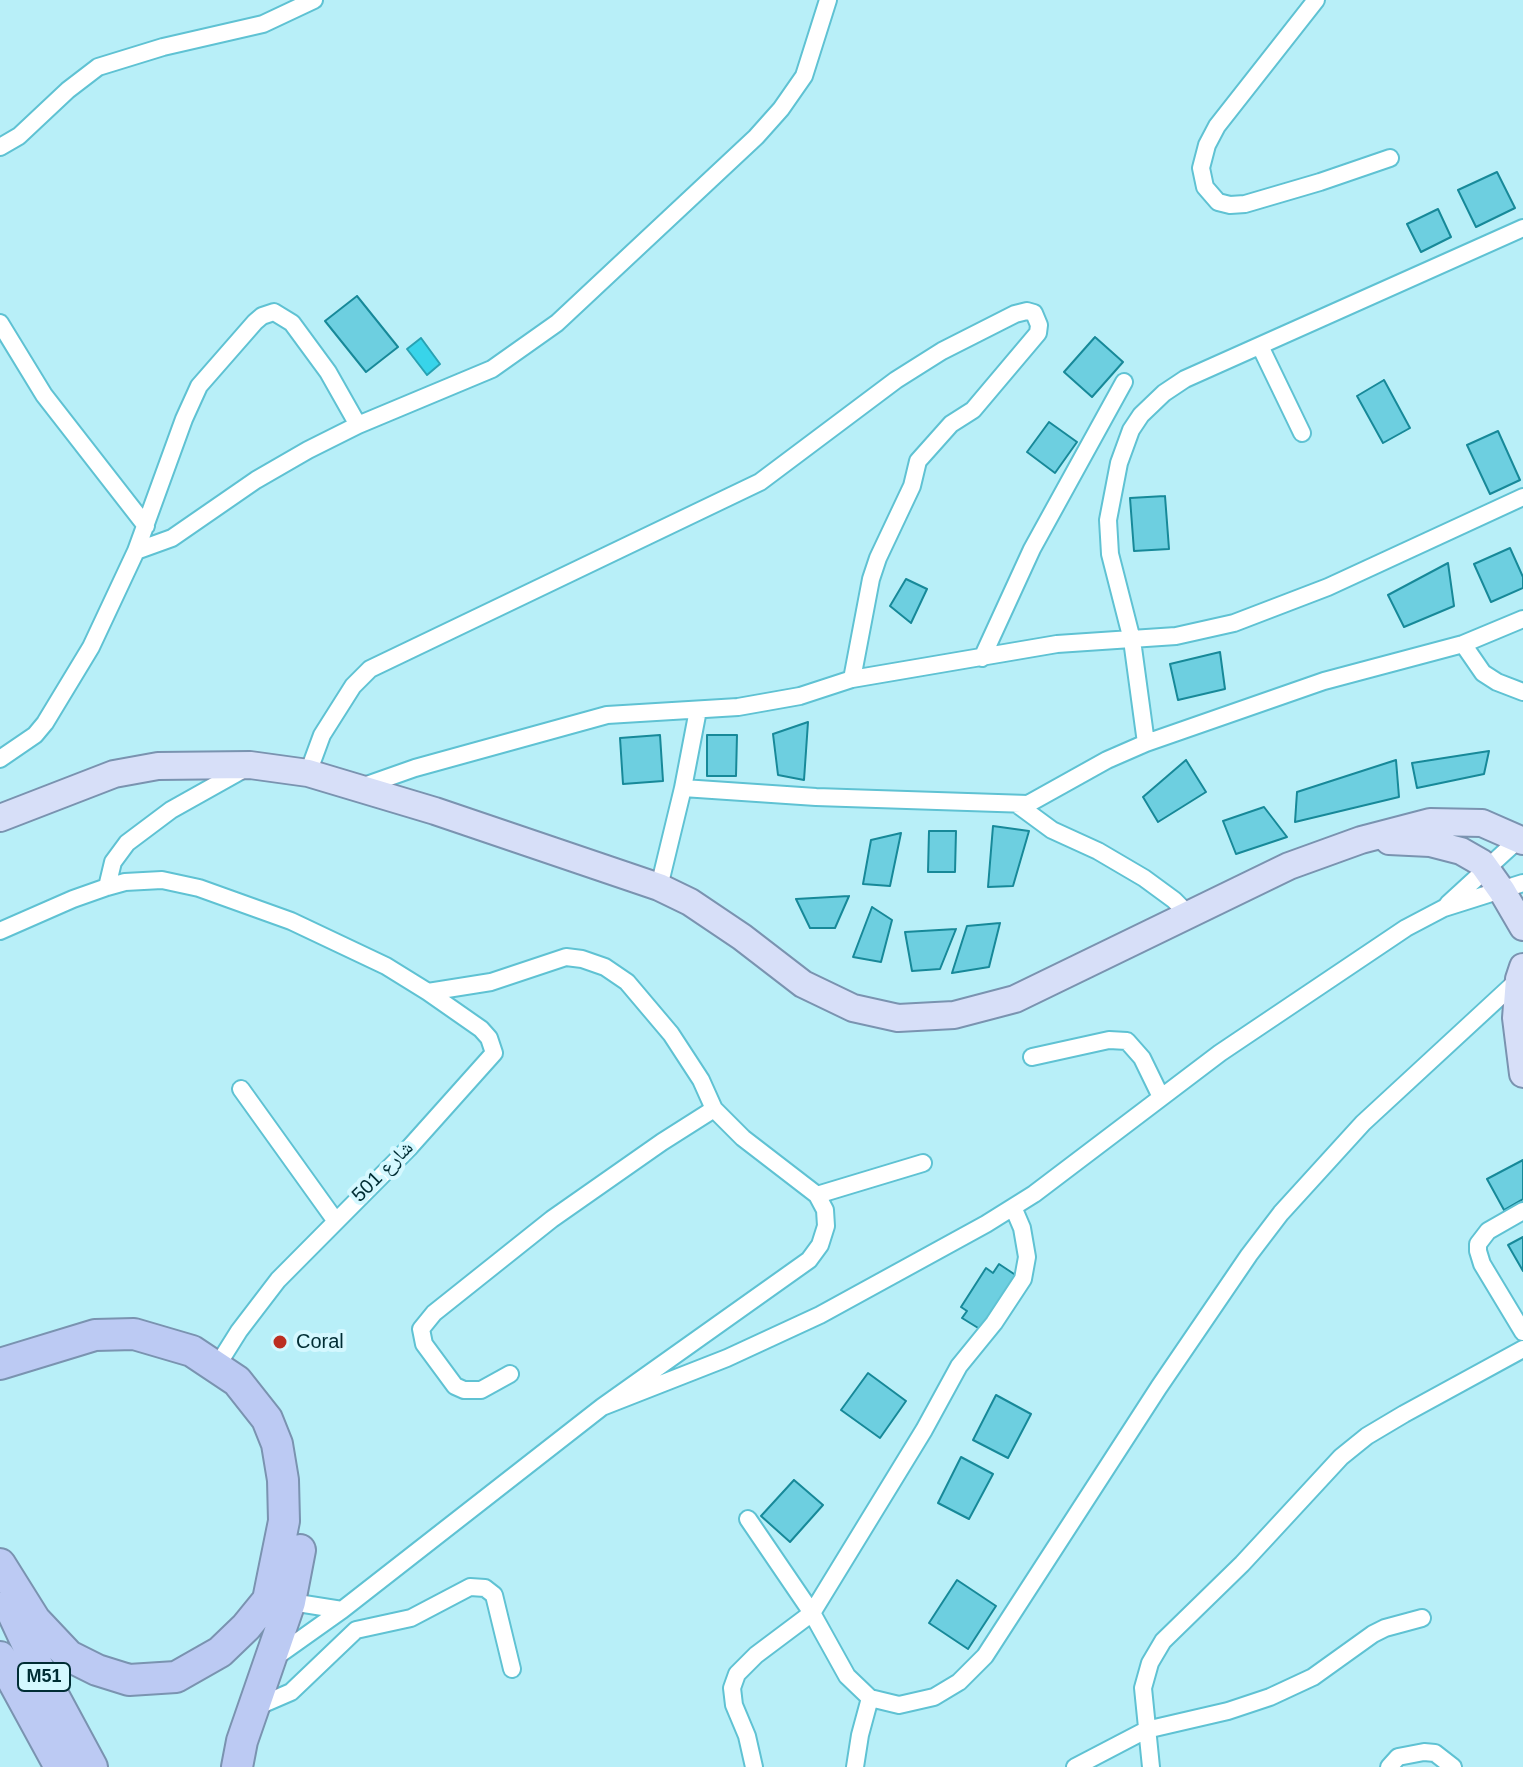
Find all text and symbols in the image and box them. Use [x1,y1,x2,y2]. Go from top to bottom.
street label: شارع 501 [347,1136,419,1208]
place label: Coral [296,1330,344,1354]
marker: Coral [271,1333,289,1351]
road number: M51 [18,1663,70,1691]

